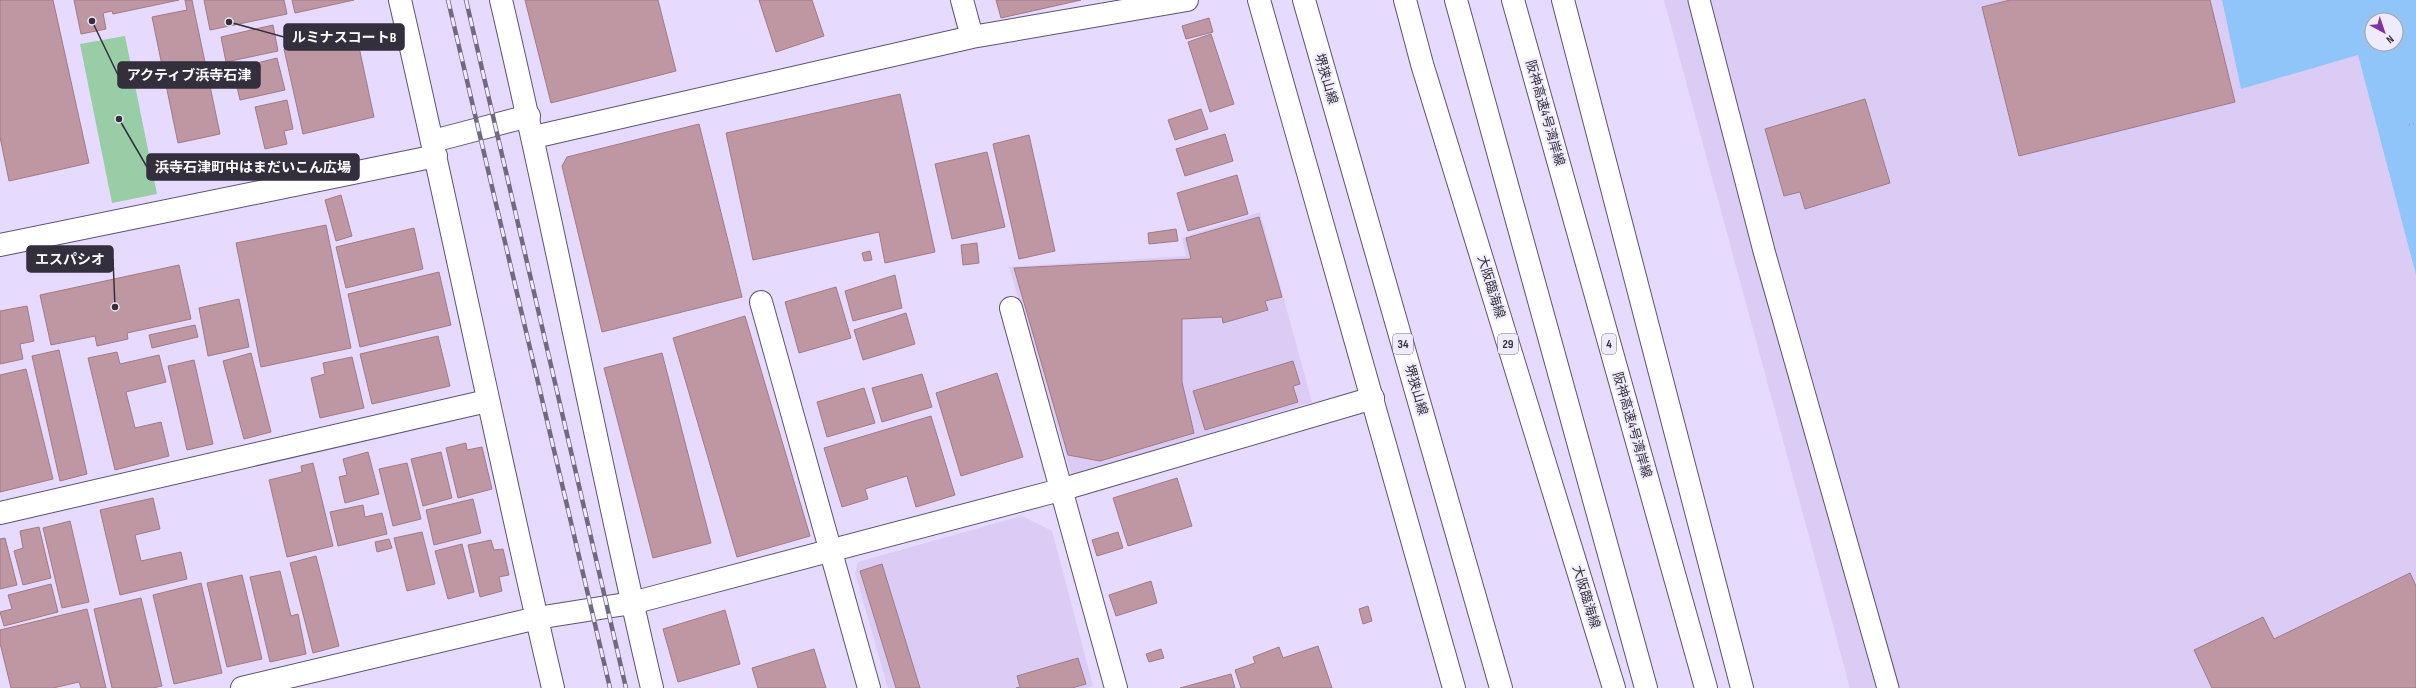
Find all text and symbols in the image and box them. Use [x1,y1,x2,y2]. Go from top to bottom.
north arrow [2364,12,2404,52]
callout: ルミナスコートB [284,24,404,50]
text: ルミナスコートB [292,29,397,46]
text: N [2384,32,2397,46]
street label: 堺狭山線 [1311,52,1341,106]
street label: 阪神高速4号湾岸線 [1522,58,1568,168]
callout: アクティブ浜寺石津 [118,62,260,88]
text: アクティブ浜寺石津 [127,67,251,84]
callout: 浜寺石津町中はまだいこん広場 [147,154,359,180]
text: 浜寺石津町中はまだいこん広場 [155,159,351,176]
callout: エスパシオ [27,246,113,272]
text: エスパシオ [35,251,105,268]
street label: 大阪臨海線 [1474,254,1508,320]
road number: 34 [1393,334,1413,354]
road number: 29 [1498,334,1518,354]
road number: 4 [1602,334,1616,354]
street label: 堺狭山線 [1401,363,1431,417]
street label: 阪神高速4号湾岸線 [1609,370,1655,480]
street label: 大阪臨海線 [1569,564,1603,630]

